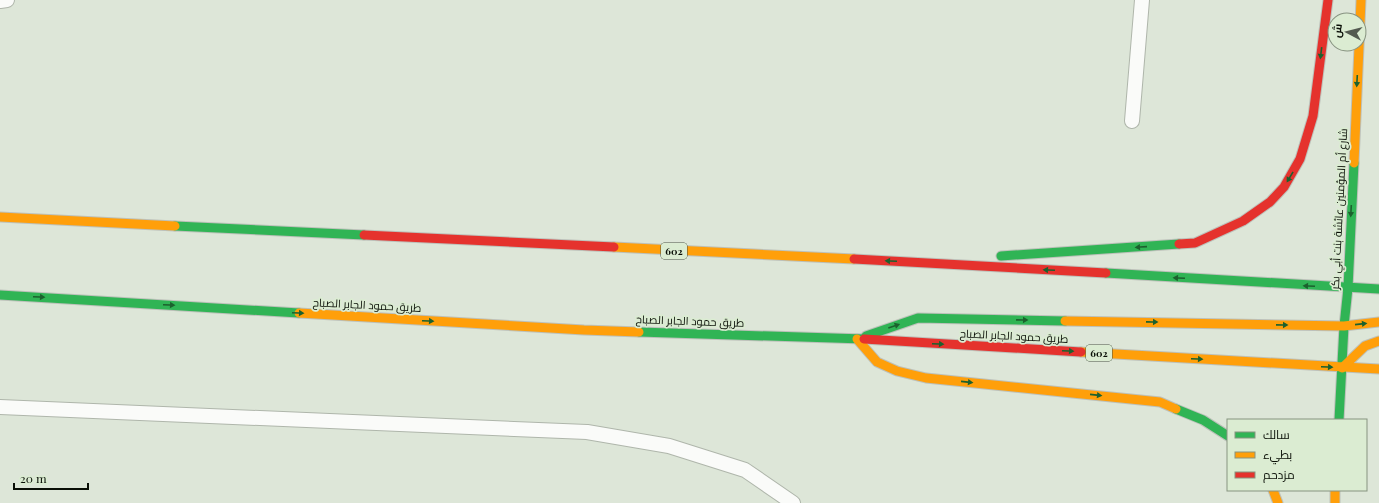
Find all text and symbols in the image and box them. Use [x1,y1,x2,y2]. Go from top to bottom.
north arrow [1327,12,1367,52]
text: ش [1328,23,1345,39]
one-way arrow [1318,47,1324,59]
one-way arrow [1354,75,1361,87]
street label: شارع أم المؤمنين عائشة بنت أبي بكر [1327,128,1352,291]
one-way arrow [1286,171,1293,183]
one-way arrow [1348,205,1355,217]
road number: 602 [661,243,687,259]
one-way arrow [1135,243,1147,250]
one-way arrow [885,258,897,265]
one-way arrow [1043,267,1055,274]
one-way arrow [1172,275,1185,281]
one-way arrow [1303,282,1315,289]
one-way arrow [33,294,45,301]
street label: طريق حمود الجابر الصباح [312,294,422,316]
one-way arrow [163,302,176,308]
one-way arrow [292,309,304,316]
street label: طريق حمود الجابر الصباح [635,311,745,331]
one-way arrow [422,317,434,324]
one-way arrow [1016,317,1029,323]
one-way arrow [1146,319,1159,325]
one-way arrow [1355,321,1368,327]
one-way arrow [1276,322,1289,328]
one-way arrow [888,323,900,329]
street label: طريق حمود الجابر الصباح [959,325,1069,347]
one-way arrow [932,340,944,347]
road number: 602 [1086,345,1112,361]
one-way arrow [1062,348,1074,355]
one-way arrow [1191,356,1204,362]
one-way arrow [1321,363,1333,370]
one-way arrow [961,379,973,385]
one-way arrow [1090,392,1102,399]
legend [1227,419,1367,491]
text: سالك [1263,426,1290,442]
text: بطيء [1263,446,1292,465]
scale bar [14,465,88,491]
text: مزدحم [1263,466,1295,483]
text: 20 m [20,470,47,486]

